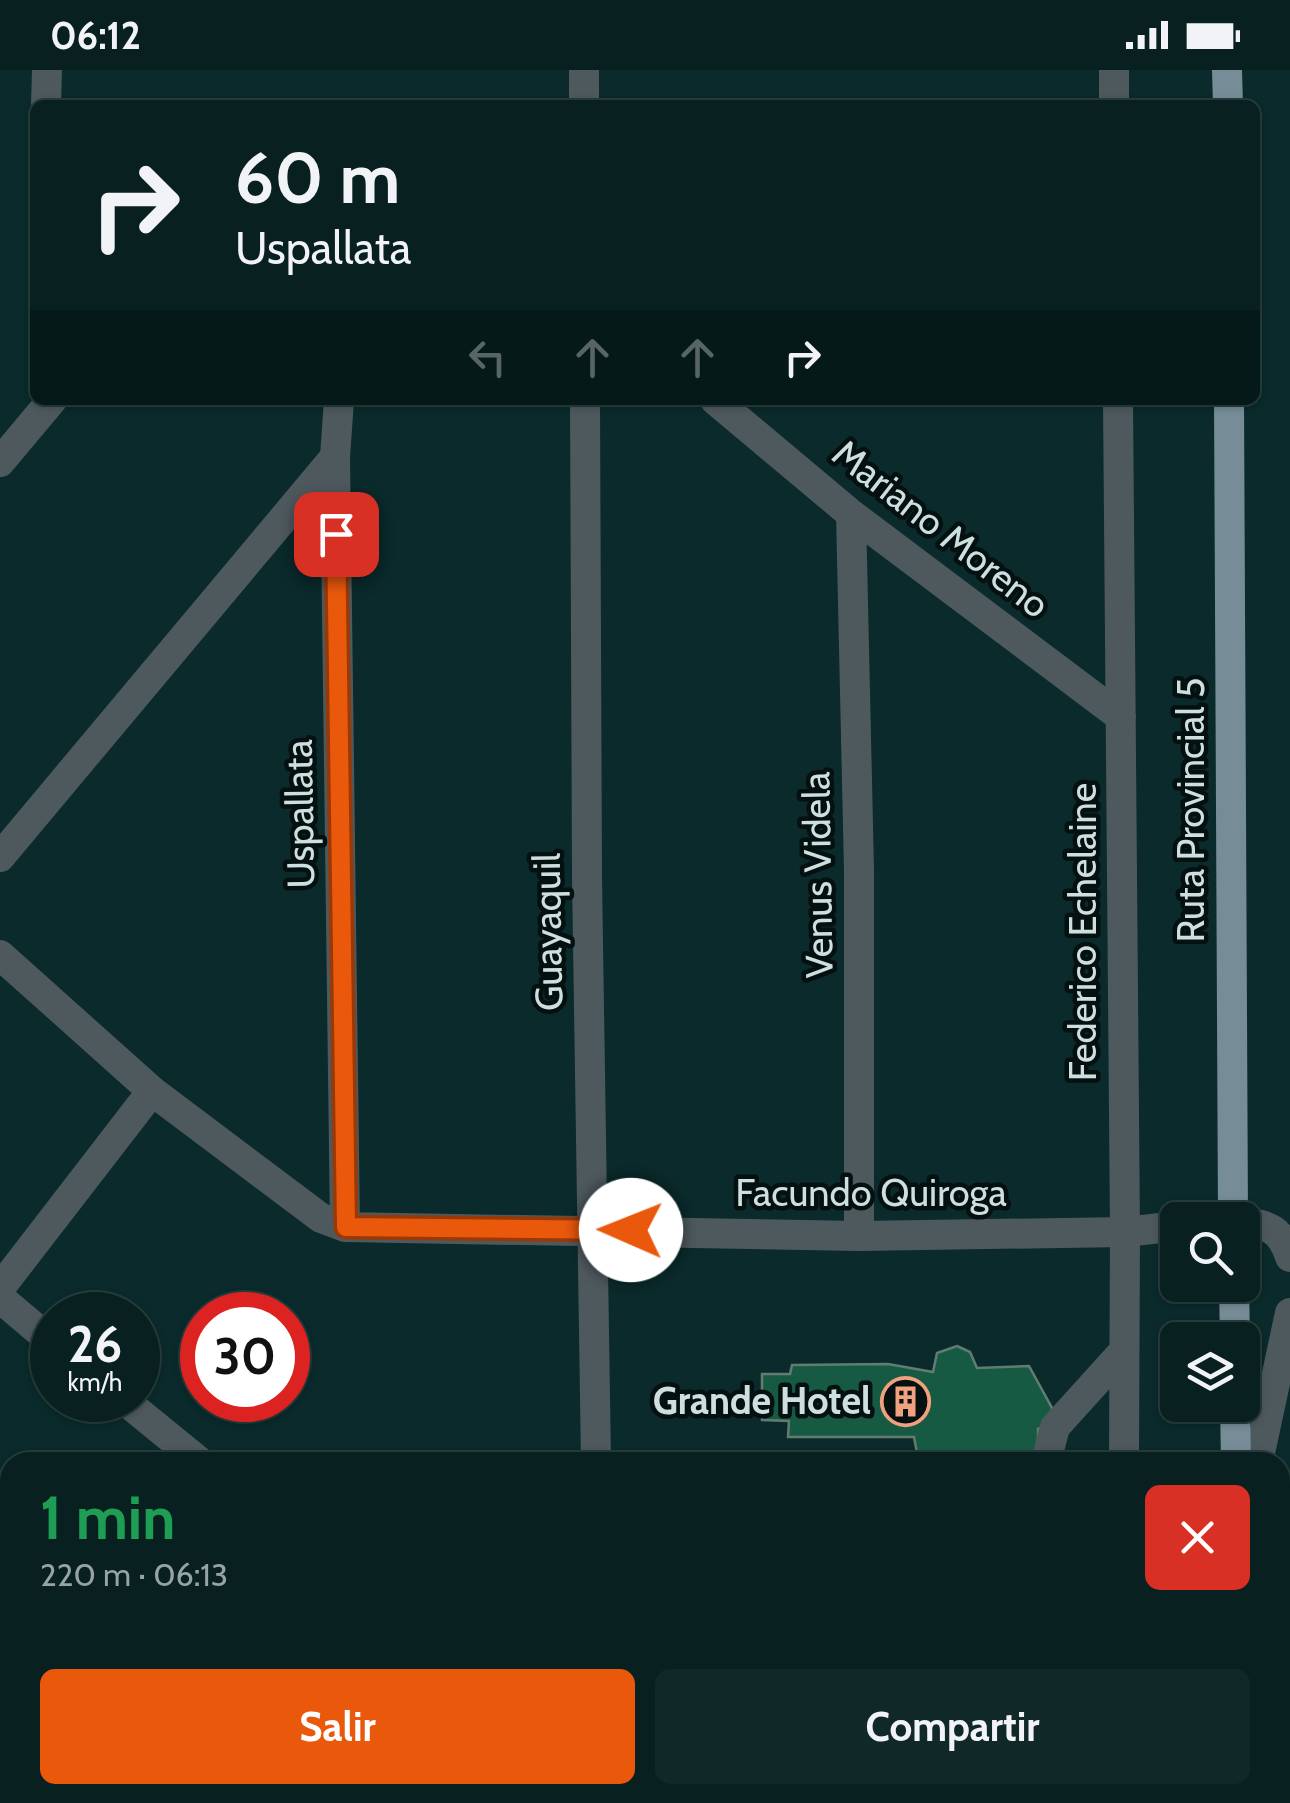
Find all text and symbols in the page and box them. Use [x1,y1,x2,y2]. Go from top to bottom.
text: 06:12 [50,12,141,59]
text: 60 m [235,135,400,221]
icon: right [70,140,200,270]
text: Uspallata [235,221,411,275]
icon: left [460,330,515,385]
icon: ahead [565,330,620,385]
icon: ahead [670,330,725,385]
icon: right [775,330,830,385]
street label: Mariano Moreno [823,429,1059,628]
pin [294,492,379,577]
icon: arrive [309,507,364,562]
street label: Ruta Provincial 5 [1167,677,1214,943]
street label: Uspallata [275,739,324,889]
street label: Venus Videla [792,771,843,979]
street label: Federico Echelaine [1059,783,1106,1081]
street label: Guayaquil [523,853,572,1011]
street label: Facundo Quiroga [735,1169,1007,1216]
position arrow [579,1178,683,1282]
map controls [1160,1202,1260,1422]
button: search [1160,1202,1260,1302]
speed limit sign: 30 [180,1292,310,1422]
text: 26 [68,1314,122,1375]
button: layers [1160,1322,1260,1422]
text: km/h [68,1367,122,1397]
building icon: Grande Hotel [880,1375,932,1427]
place label: Grande Hotel [653,1377,871,1424]
text: 1 min [40,1481,175,1554]
button: close [1145,1485,1250,1590]
text: 220 m · 06:13 [40,1555,228,1594]
button: Salir [40,1669,635,1784]
button: Compartir [655,1669,1250,1784]

